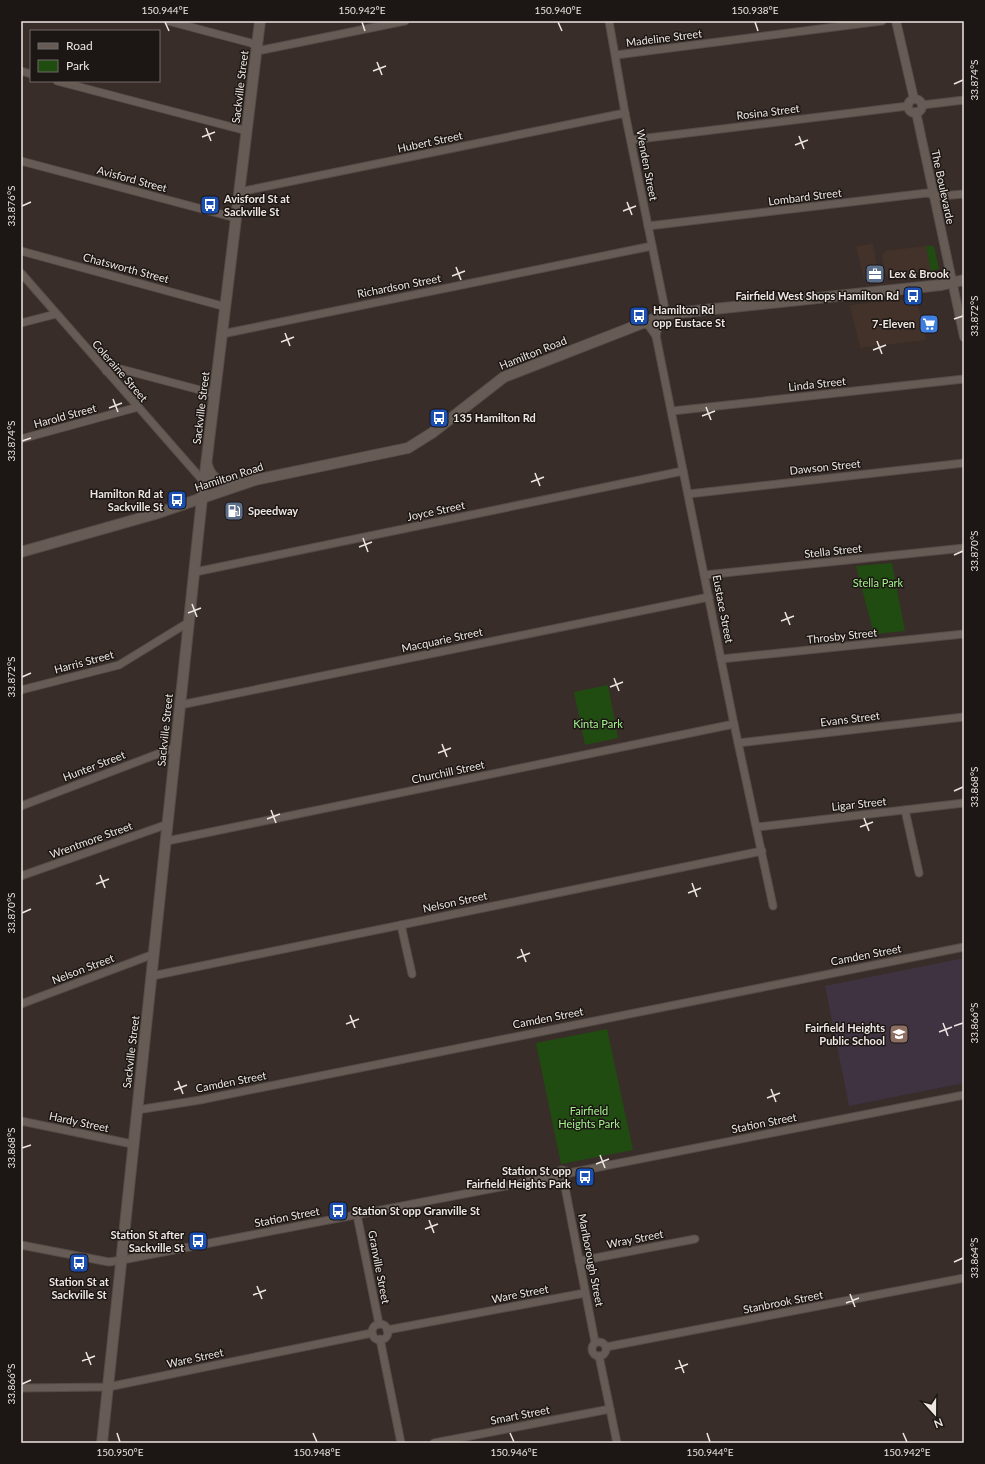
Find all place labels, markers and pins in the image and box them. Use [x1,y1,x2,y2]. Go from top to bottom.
place label: Avisford St at Sackville St [223,192,291,218]
bus stop icon: Avisford St at Sackville St [199,194,221,216]
office icon: Lex & Brook [864,263,886,285]
place label: Lex & Brook [889,267,949,280]
bus stop icon: Fairfield West Shops Hamilton Rd [902,285,924,307]
place label: Fairfield West Shops Hamilton Rd [735,289,899,302]
place label: Hamilton Rd opp Eustace St [653,303,726,329]
bus stop icon: Hamilton Rd opp Eustace St [628,305,650,327]
supermarket icon: 7-Eleven [918,313,940,335]
place label: 7-Eleven [872,317,915,330]
bus stop icon: 135 Hamilton Rd [428,407,450,429]
place label: 135 Hamilton Rd [453,411,536,424]
place label: Hamilton Rd at Sackville St [90,487,164,513]
bus stop icon: Hamilton Rd at Sackville St [166,489,188,511]
fuel station icon: Speedway [223,500,245,522]
place label: Speedway [248,504,298,517]
place label: Fairfield Heights Public School [805,1021,885,1047]
school or university icon: Fairfield Heights Public School [888,1023,910,1045]
place label: Station St opp Fairfield Heights Park [466,1164,571,1190]
bus stop icon: Station St opp Fairfield Heights Park [574,1166,596,1188]
bus stop icon: Station St opp Granville St [327,1200,349,1222]
place label: Station St opp Granville St [352,1204,481,1217]
place label: Station St after Sackville St [111,1228,185,1254]
bus stop icon: Station St after Sackville St [187,1230,209,1252]
bus stop icon: Station St at Sackville St [68,1252,90,1274]
place label: Station St at Sackville St [49,1275,110,1301]

